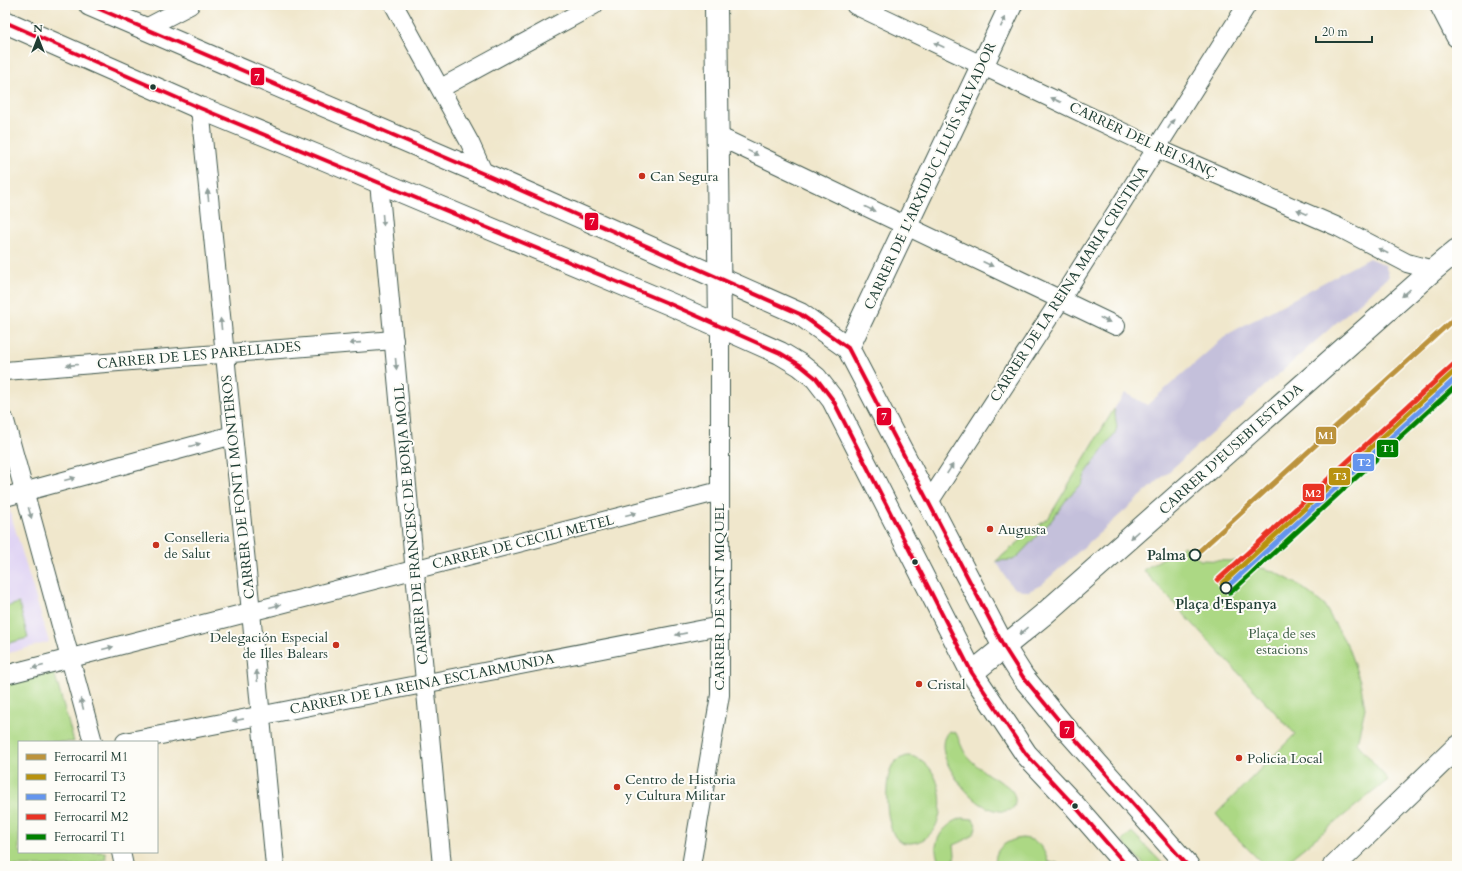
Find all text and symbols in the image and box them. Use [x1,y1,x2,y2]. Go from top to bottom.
one-way arrow [1000,16,1006,27]
north arrow [18,18,58,58]
scale bar [1316,18,1372,44]
text: N [33,21,43,36]
text: 20 m [1322,24,1349,40]
street label: CARRER DE L'ARXIDUC LLUÍS SALVADOR [859,39,1001,313]
one-way arrow [933,42,945,48]
line badge: 7 [250,67,265,86]
text: 7 [254,70,260,85]
unlabelled marker [148,82,158,92]
one-way arrow [1051,97,1062,103]
street label: CARRER DEL REI SANÇ [1066,97,1220,183]
one-way arrow [1167,119,1175,129]
one-way arrow [747,150,759,156]
street label: CARRER DE LA REINA MARIA CRISTINA [985,162,1153,406]
place label: Can Segura [650,167,719,186]
marker: Can Segura [637,171,647,181]
one-way arrow [205,189,212,201]
one-way arrow [865,206,876,212]
one-way arrow [1297,209,1308,215]
line badge: 7 [584,212,599,231]
one-way arrow [379,214,386,226]
text: 7 [589,214,595,229]
one-way arrow [1378,248,1389,254]
one-way arrow [982,261,993,267]
one-way arrow [1401,289,1411,298]
one-way arrow [1099,317,1111,323]
one-way arrow [218,318,225,330]
street label: CARRER DE LES PARELLADES [96,337,302,373]
one-way arrow [349,339,361,346]
one-way arrow [393,358,399,370]
one-way arrow [66,362,78,369]
street label: CARRER DE FONT I MONTEROS [217,374,259,600]
street label: CARRER D'EUSEBI ESTADA [1155,379,1307,519]
street label: CARRER DE FRANCESC DE BORJA MOLL [389,382,433,665]
line badge: 7 [876,407,892,426]
text: 7 [881,409,887,424]
line badge: M1 [1315,426,1337,445]
text: M1 [1318,428,1334,443]
line badge: T1 [1376,439,1399,458]
text: T1 [1381,441,1395,456]
one-way arrow [189,442,201,448]
line badge: T2 [1352,453,1375,472]
text: T2 [1357,455,1371,470]
one-way arrow [946,464,954,475]
line badge: T3 [1328,467,1351,486]
text: T3 [1333,469,1347,484]
one-way arrow [64,476,76,482]
line badge: M2 [1302,483,1325,502]
text: M2 [1305,486,1322,501]
street label: CARRER DE SANT MIQUEL [710,503,729,691]
one-way arrow [27,506,33,519]
street label: CARRER DE CECILI METEL [430,510,617,574]
one-way arrow [626,511,638,517]
place label: Augusta [998,520,1046,539]
marker: Augusta [985,524,995,534]
place label: Conselleria de Salut [164,528,230,563]
one-way arrow [1129,530,1139,539]
marker: Conselleria de Salut [151,540,161,550]
place label: Palma [1147,546,1186,565]
marker: Palma [1188,548,1202,562]
unlabelled marker [910,557,920,567]
marker: Plaça d'Espanya [1219,581,1233,595]
place label: Plaça d'Espanya [1175,595,1277,614]
one-way arrow [269,603,281,609]
park label: Plaça de ses estacions [1248,624,1316,659]
one-way arrow [1018,626,1029,635]
place label: Delegación Especial de Illes Balears [210,628,328,663]
one-way arrow [675,631,687,637]
marker: Delegación Especial de Illes Balears [331,640,341,650]
one-way arrow [102,645,115,651]
street label: CARRER DE LA REINA ESCLARMUNDA [288,649,556,719]
one-way arrow [32,664,44,670]
one-way arrow [254,670,260,682]
place label: Cristal [927,675,966,694]
marker: Cristal [914,679,924,689]
one-way arrow [79,698,85,711]
one-way arrow [231,717,244,723]
line badge: 7 [1059,720,1075,739]
text: 7 [1064,723,1070,738]
legend [18,741,158,853]
text: Ferrocarril M1 [54,749,128,765]
place label: Policia Local [1247,749,1323,768]
marker: Policia Local [1234,753,1244,763]
text: Ferrocarril T3 [54,769,126,785]
place label: Centro de Historia y Cultura Militar [624,770,736,805]
marker: Centro de Historia y Cultura Militar [612,782,622,792]
text: Ferrocarril T2 [54,789,126,805]
unlabelled marker [1070,801,1080,811]
text: Ferrocarril M2 [54,809,128,825]
text: Ferrocarril T1 [54,829,126,845]

